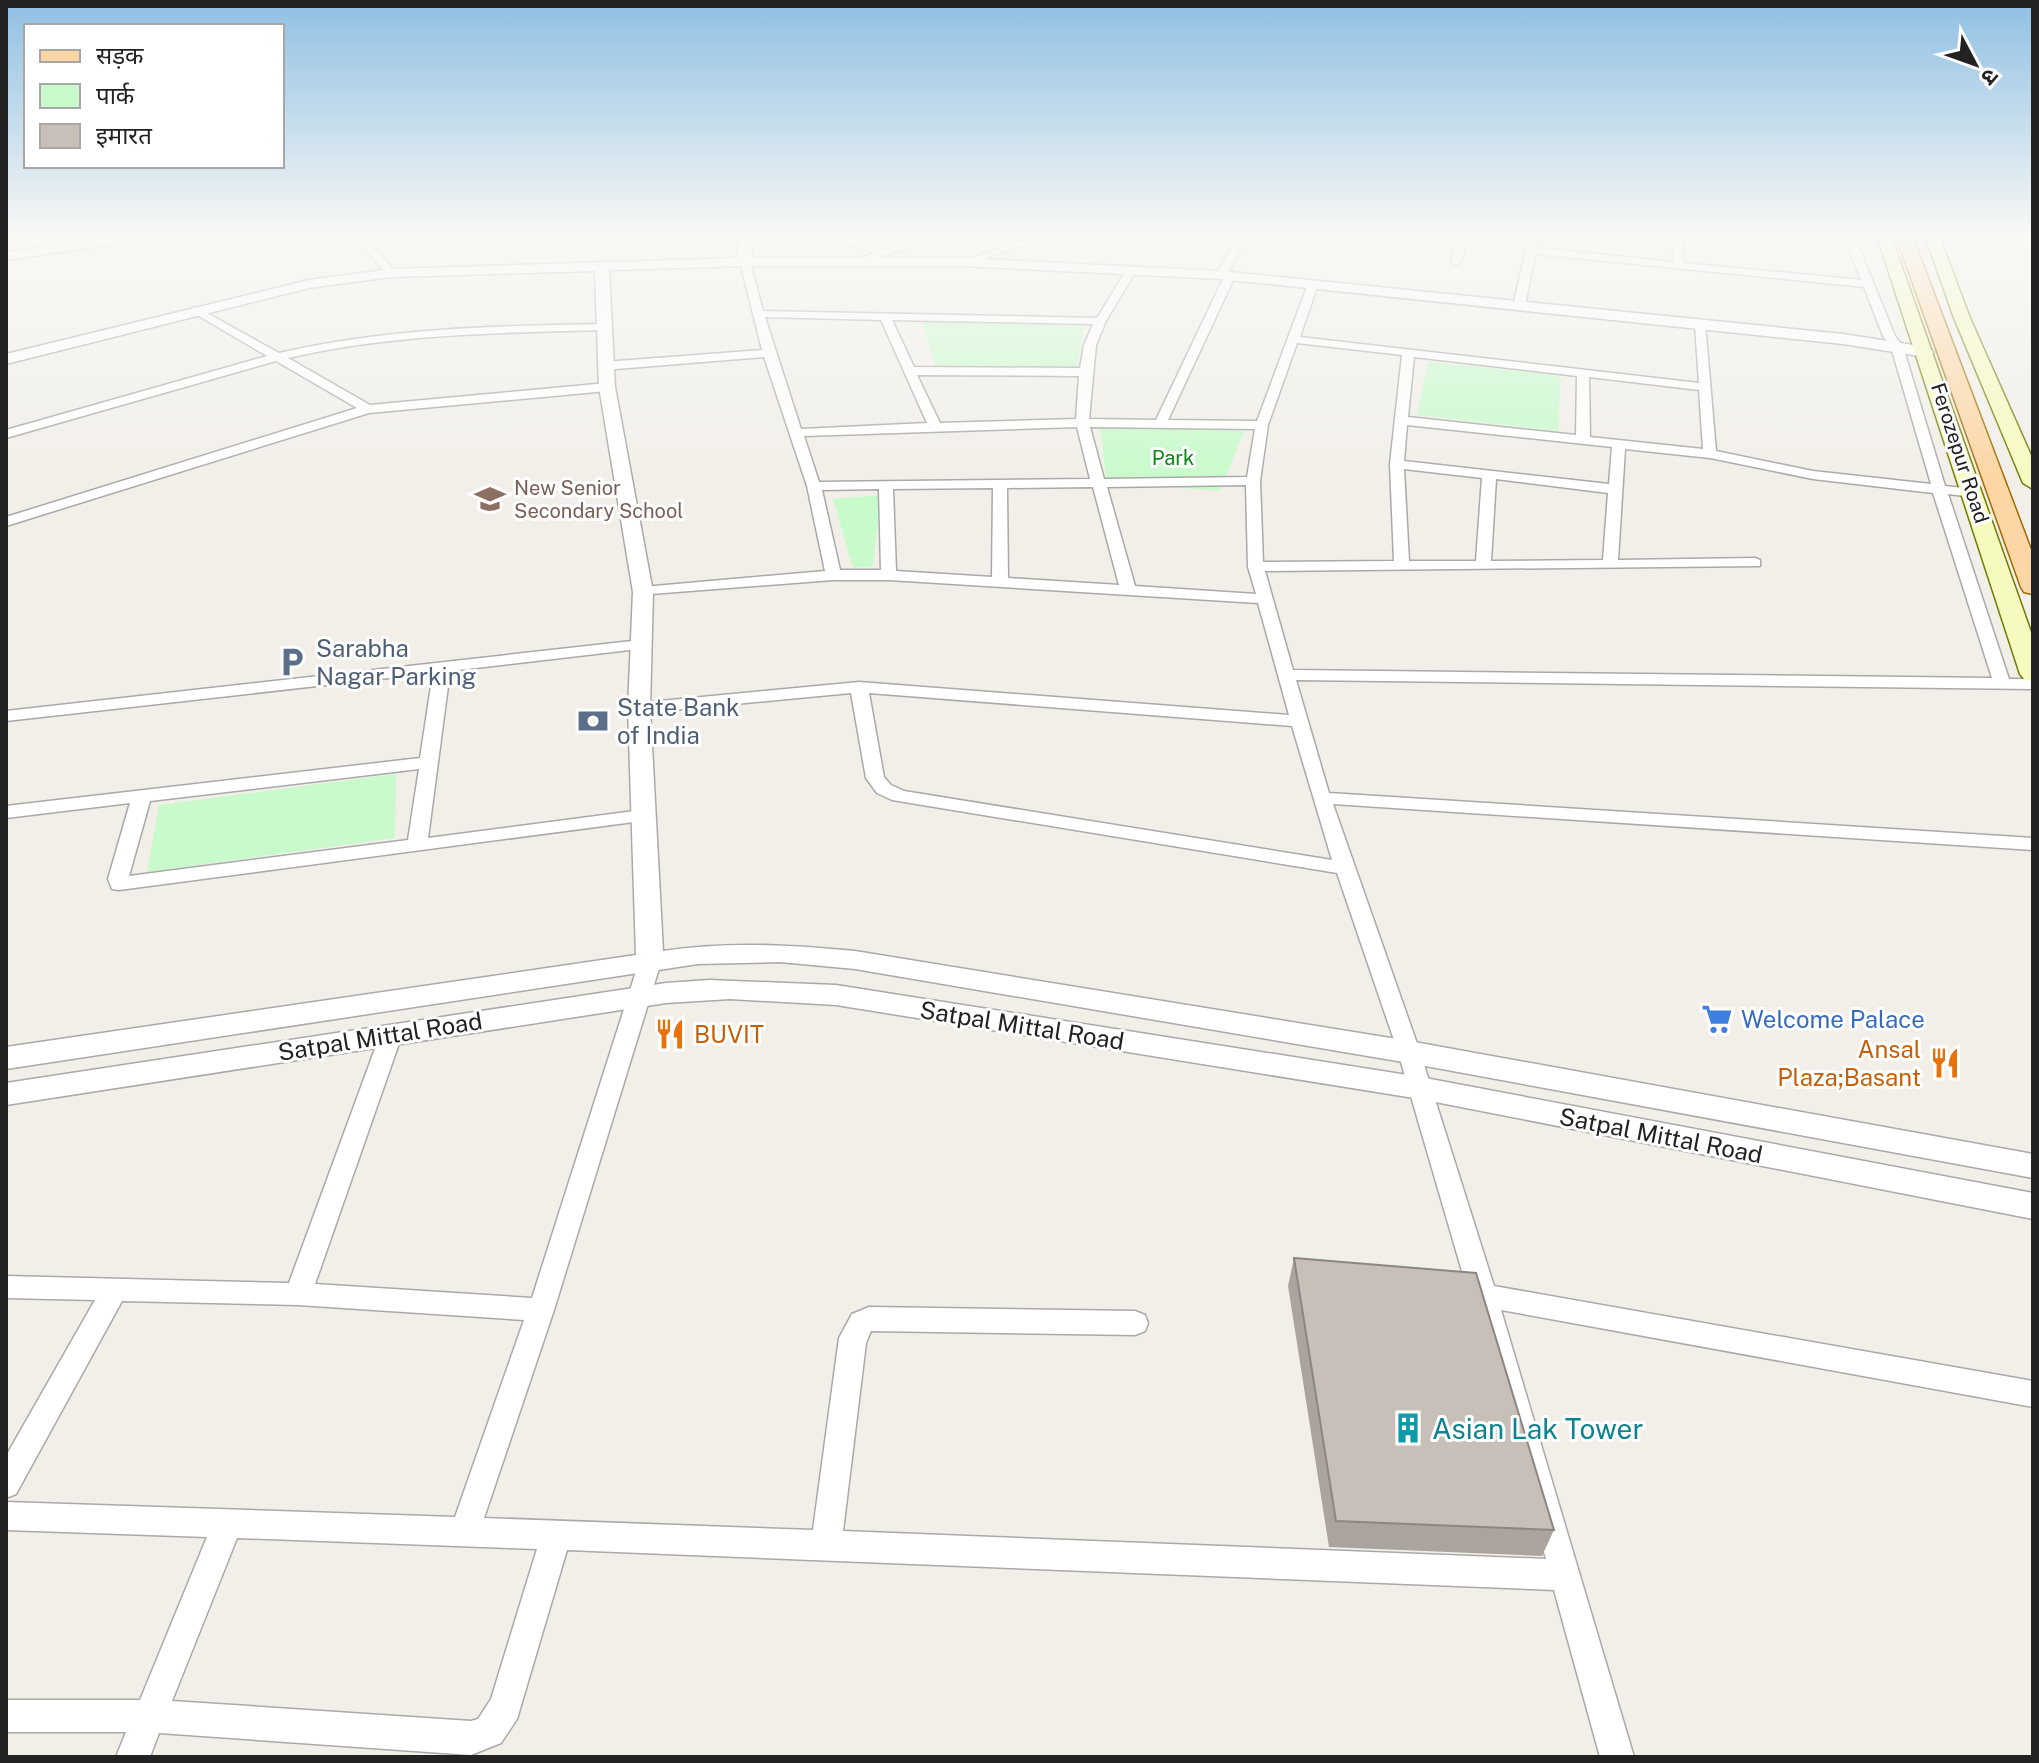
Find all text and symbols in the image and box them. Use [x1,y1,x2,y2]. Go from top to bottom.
legend [24,24,284,168]
north arrow [1935,24,2015,104]
text: सड़क [96,41,144,69]
text: उ [1975,64,2004,91]
text: पार्क [96,81,135,109]
text: इमारत [96,121,153,149]
street label: Ferozepur Road [1926,380,1994,526]
park label: Park [1152,446,1194,470]
place label: New Senior Secondary School [514,476,683,523]
school or university icon: New Senior Secondary School [473,482,507,516]
place label: Sarabha Nagar Parking [316,634,476,690]
parking icon: Sarabha Nagar Parking [275,645,309,679]
place label: State Bank of India [617,693,740,749]
bank icon: State Bank of India [576,704,610,738]
street label: Satpal Mittal Road [918,995,1126,1055]
supermarket icon: Welcome Palace [1700,1002,1734,1036]
place label: Welcome Palace [1741,1005,1925,1033]
street label: Satpal Mittal Road [276,1006,484,1066]
restaurant icon: BUVIT [653,1017,687,1051]
place label: BUVIT [694,1020,764,1048]
place label: Ansal Plaza;Basant [1777,1035,1921,1091]
restaurant icon: Ansal Plaza;Basant [1928,1046,1962,1080]
street label: Satpal Mittal Road [1557,1102,1765,1168]
building icon: Asian Lak Tower [1391,1411,1425,1445]
place label: Asian Lak Tower [1432,1412,1643,1445]

